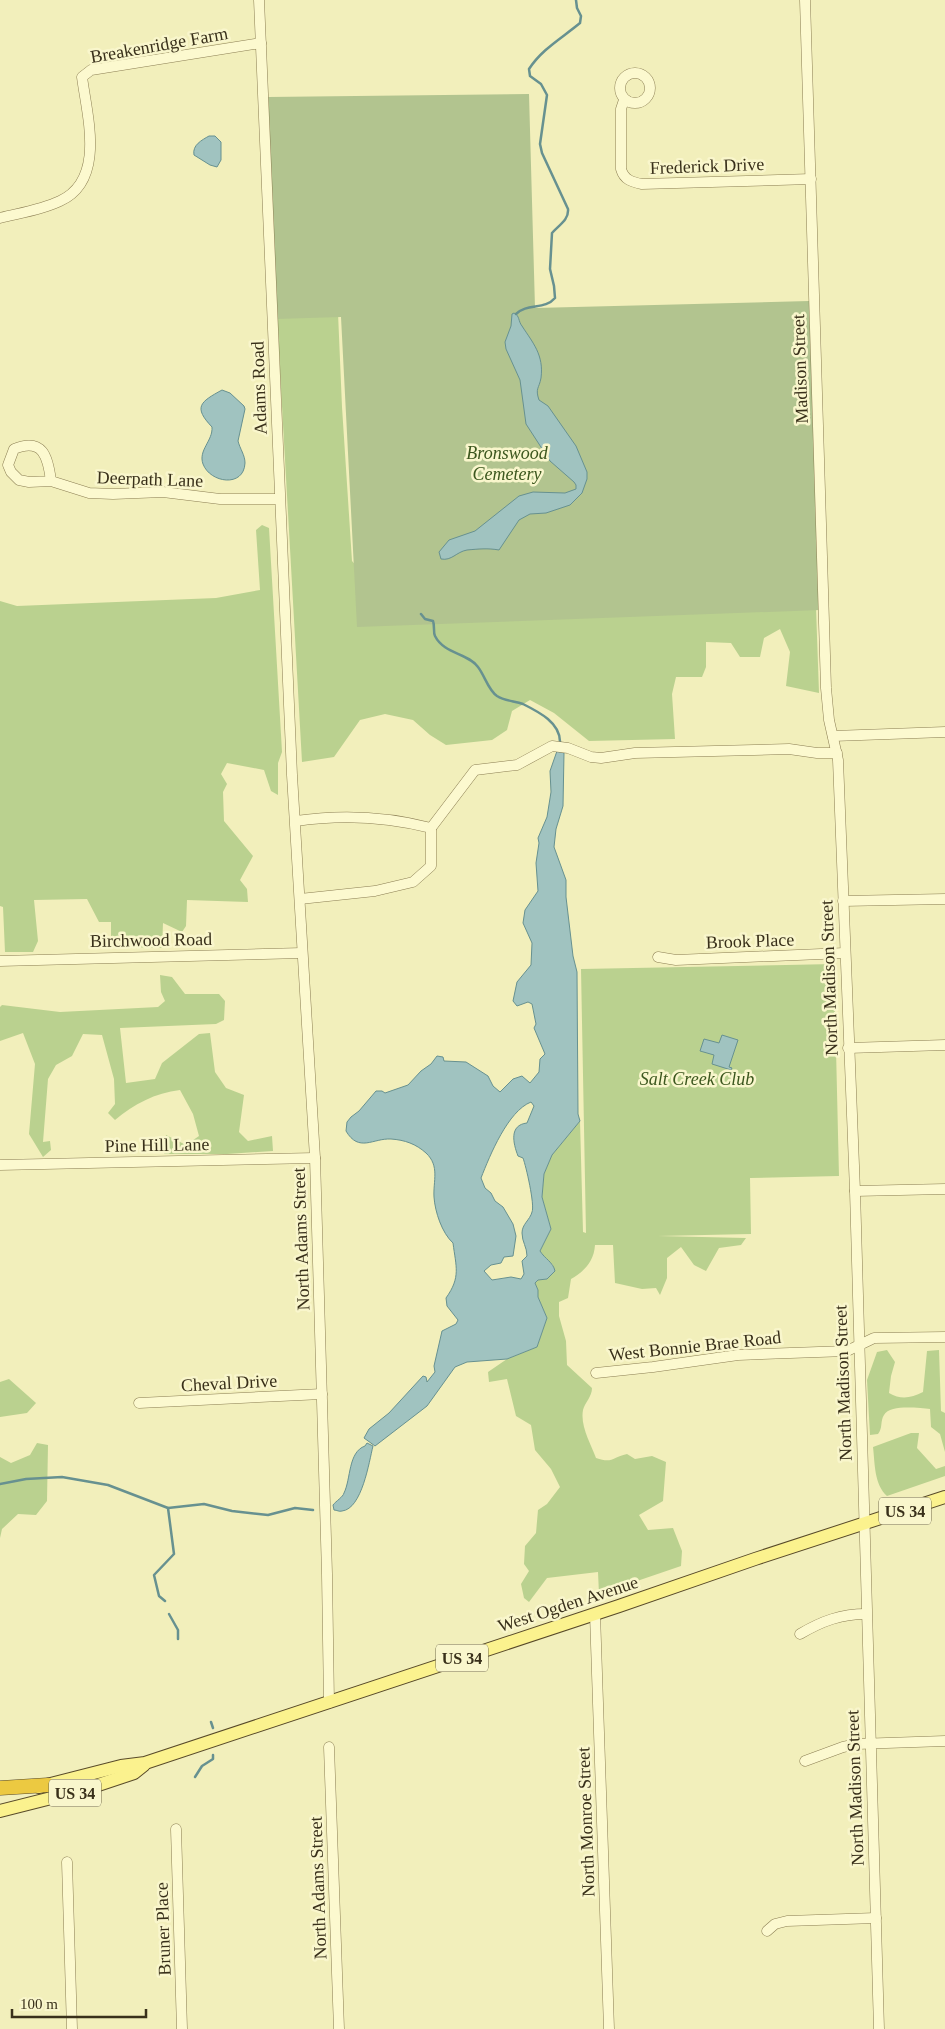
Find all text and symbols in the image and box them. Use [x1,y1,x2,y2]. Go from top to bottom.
street label: Breakenridge Farm [89,23,229,67]
street label: Frederick Drive [649,154,765,178]
street label: Madison Street [788,314,812,424]
street label: Adams Road [247,341,271,435]
park label: Bronswood Cemetery [466,443,549,484]
street label: Deerpath Lane [96,467,204,491]
street label: North Madison Street [816,900,842,1056]
street label: Birchwood Road [90,929,212,951]
street label: Brook Place [705,929,795,953]
park label: Salt Creek Club [640,1069,754,1089]
street label: Pine Hill Lane [104,1134,210,1156]
street label: North Adams Street [289,1167,313,1311]
street label: North Madison Street [830,1305,856,1461]
street label: West Bonnie Brae Road [608,1327,782,1365]
street label: Cheval Drive [180,1370,278,1396]
road number: US 34 [879,1498,931,1524]
street label: West Ogden Avenue [495,1572,641,1636]
road number: US 34 [436,1645,488,1672]
street label: North Madison Street [842,1710,868,1866]
street label: North Monroe Street [573,1747,599,1897]
road number: US 34 [49,1780,101,1806]
street label: North Adams Street [306,1816,330,1960]
street label: Bruner Place [151,1882,175,1976]
scale bar [12,1986,146,2018]
text: 100 m [20,1996,58,2012]

